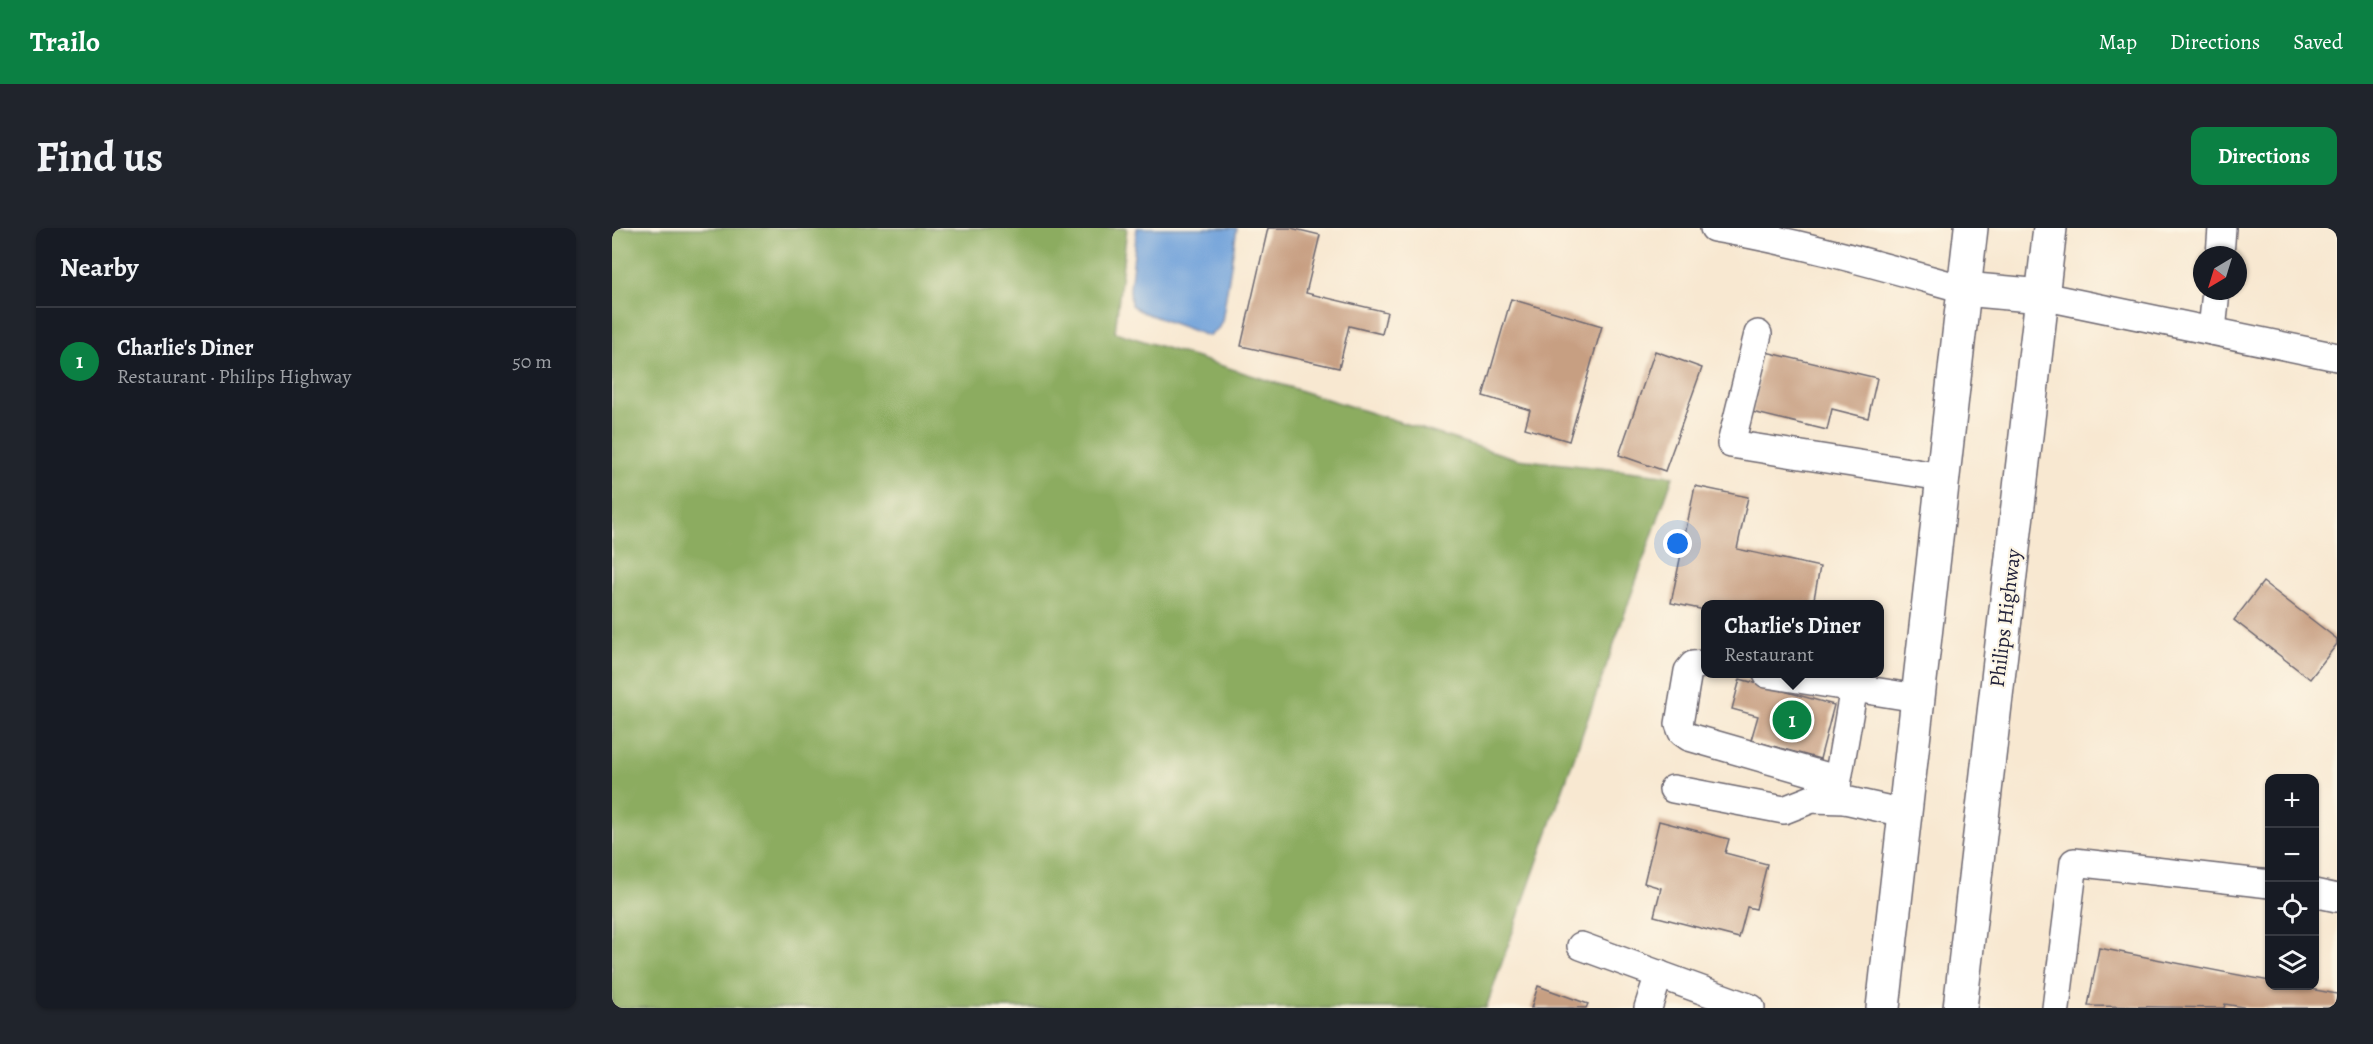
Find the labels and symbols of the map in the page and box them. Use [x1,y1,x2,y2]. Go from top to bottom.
north arrow [2193,246,2247,300]
your location [1663,529,1692,558]
street label: Philips Highway [1983,546,2027,689]
pin: 1 [1772,698,1812,742]

